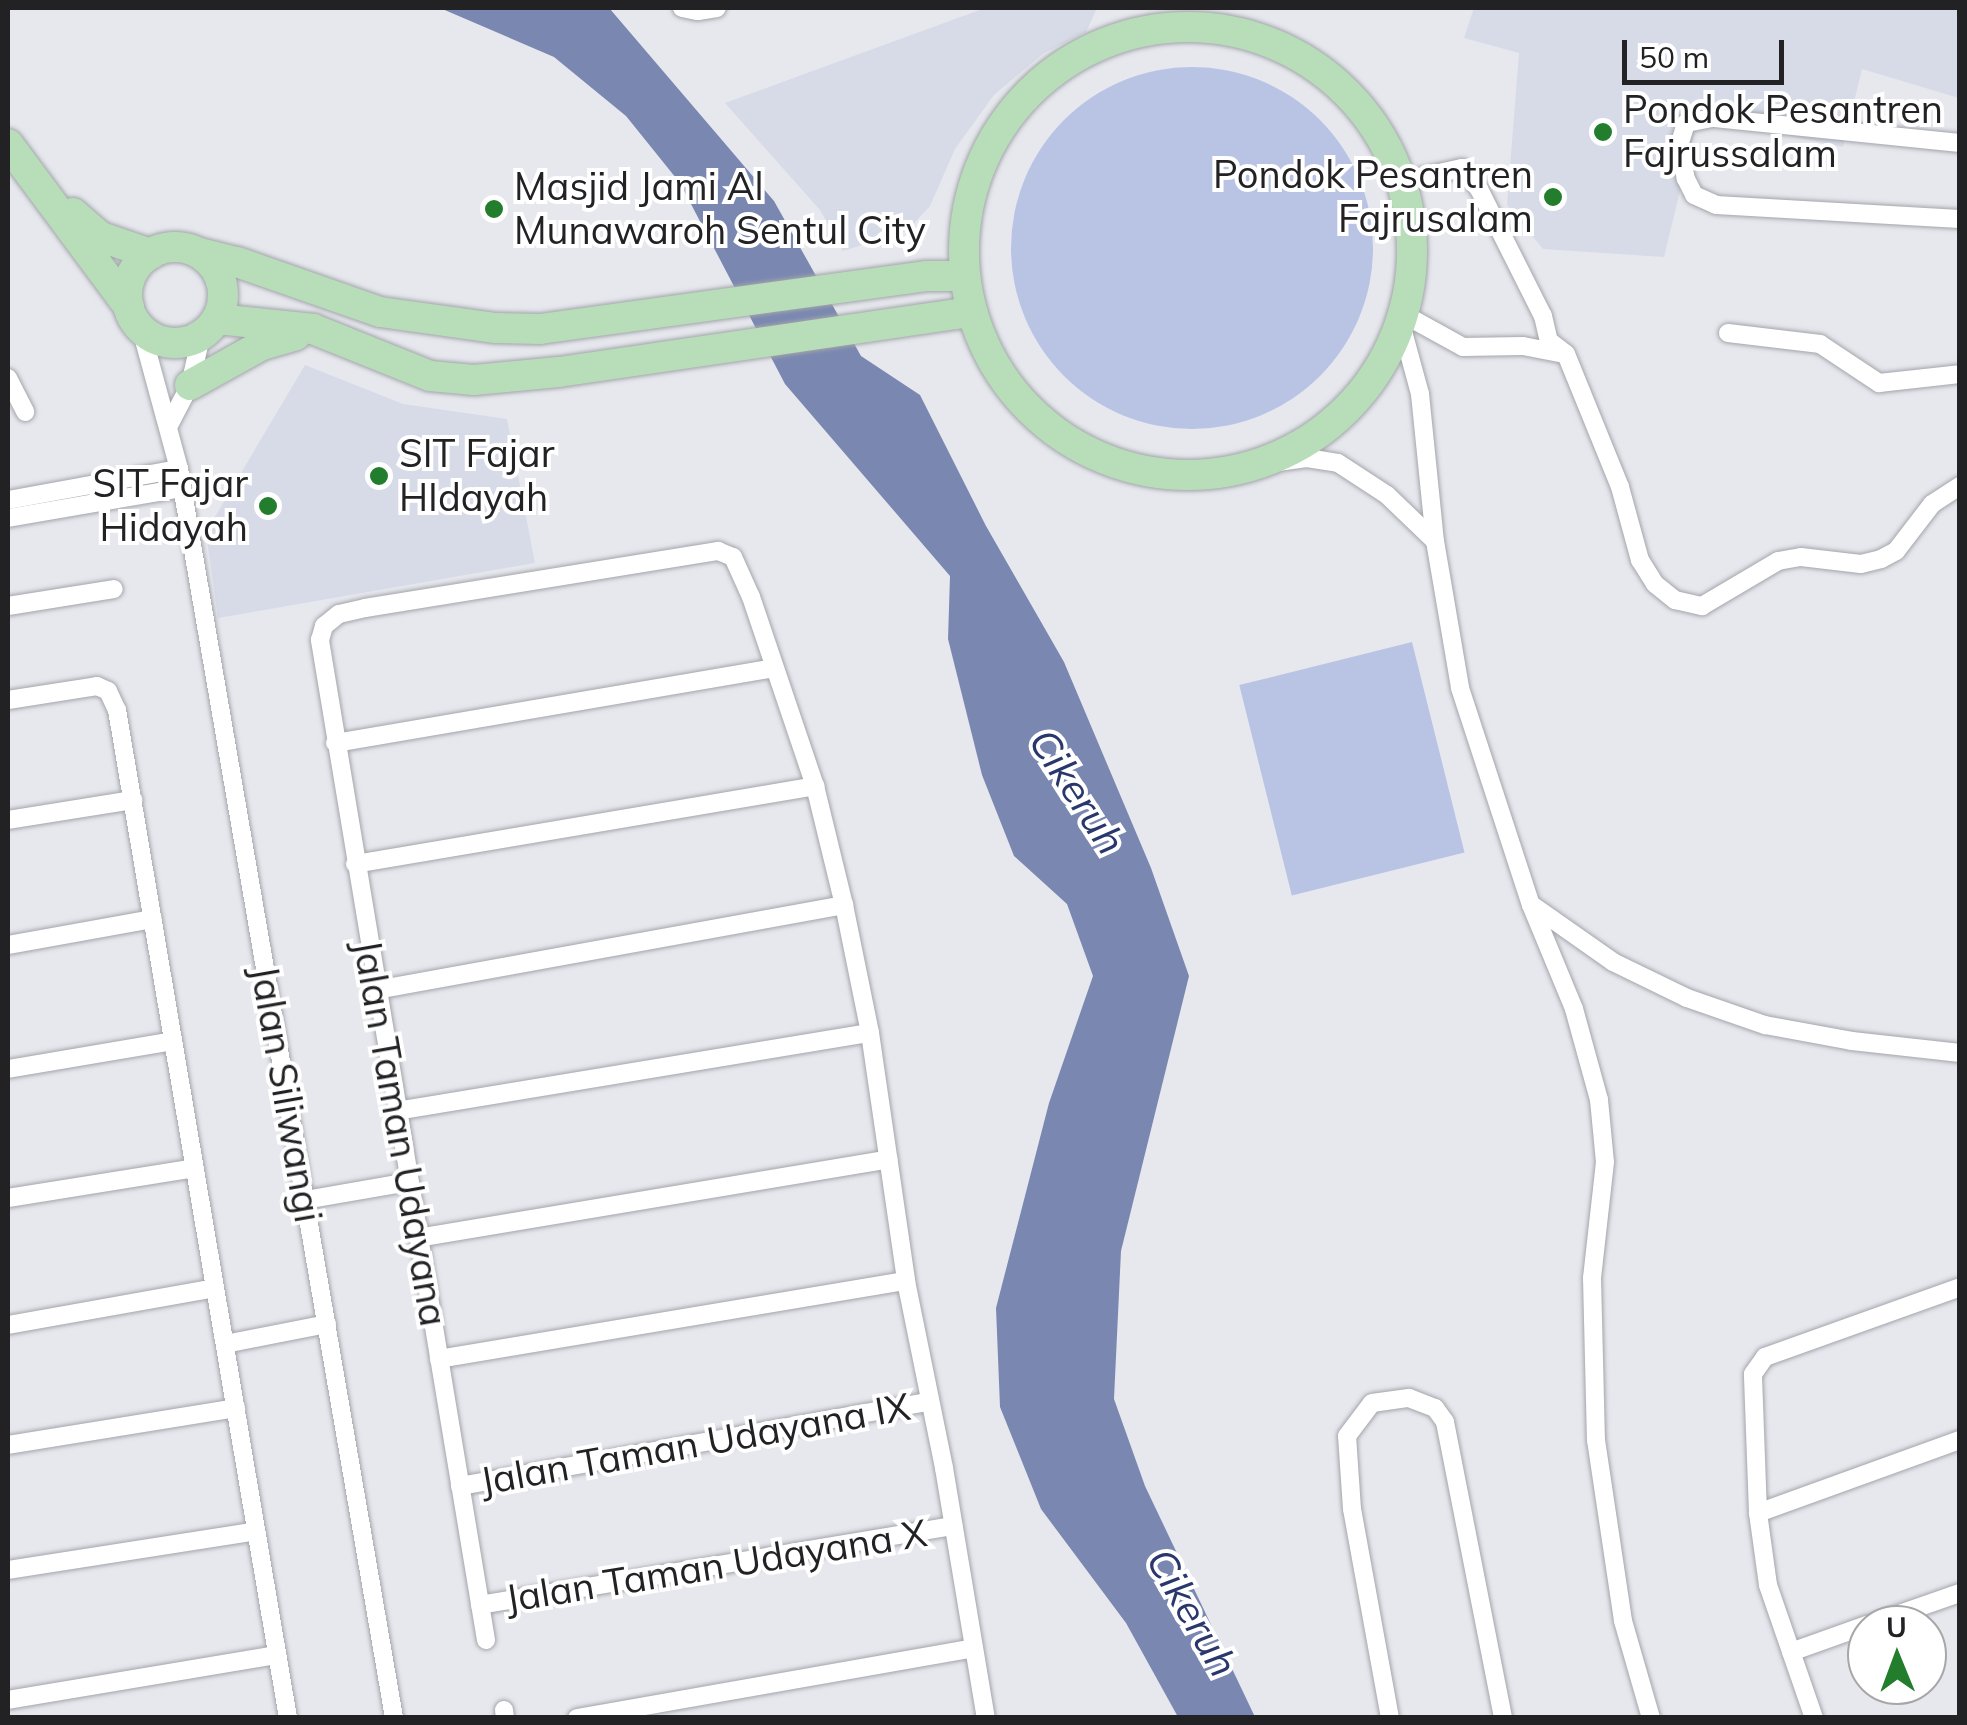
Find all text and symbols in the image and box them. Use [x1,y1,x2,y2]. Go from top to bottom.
scale bar [1627,20,1790,82]
text: 50 m [1639,38,1709,76]
place label: Pondok Pesantren Fajrussalam [1623,87,1943,176]
marker: Pondok Pesantren Fajrussalam [1592,121,1614,143]
place label: Pondok Pesantren Fajrusalam [1213,152,1533,242]
place label: Masjid Jami Al Munawaroh Sentul City [514,164,926,253]
marker: Pondok Pesantren Fajrusalam [1542,186,1564,208]
marker: Masjid Jami Al Munawaroh Sentul City [483,198,505,220]
place label: SIT Fajar HIdayah [399,431,554,520]
place label: SIT Fajar Hidayah [93,461,248,550]
marker: SIT Fajar HIdayah [368,465,390,487]
marker: SIT Fajar Hidayah [257,495,279,517]
water label: Cikeruh [1020,719,1136,863]
street label: Jalan Taman Udayana [344,936,456,1330]
street label: Jalan Siliwangi [241,962,331,1226]
street label: Jalan Taman Udayana IX [476,1384,914,1504]
street label: Jalan Taman Udayana X [502,1510,930,1622]
water label: Cikeruh [1137,1539,1249,1685]
north arrow [1847,1605,1947,1705]
text: U [1886,1609,1907,1644]

